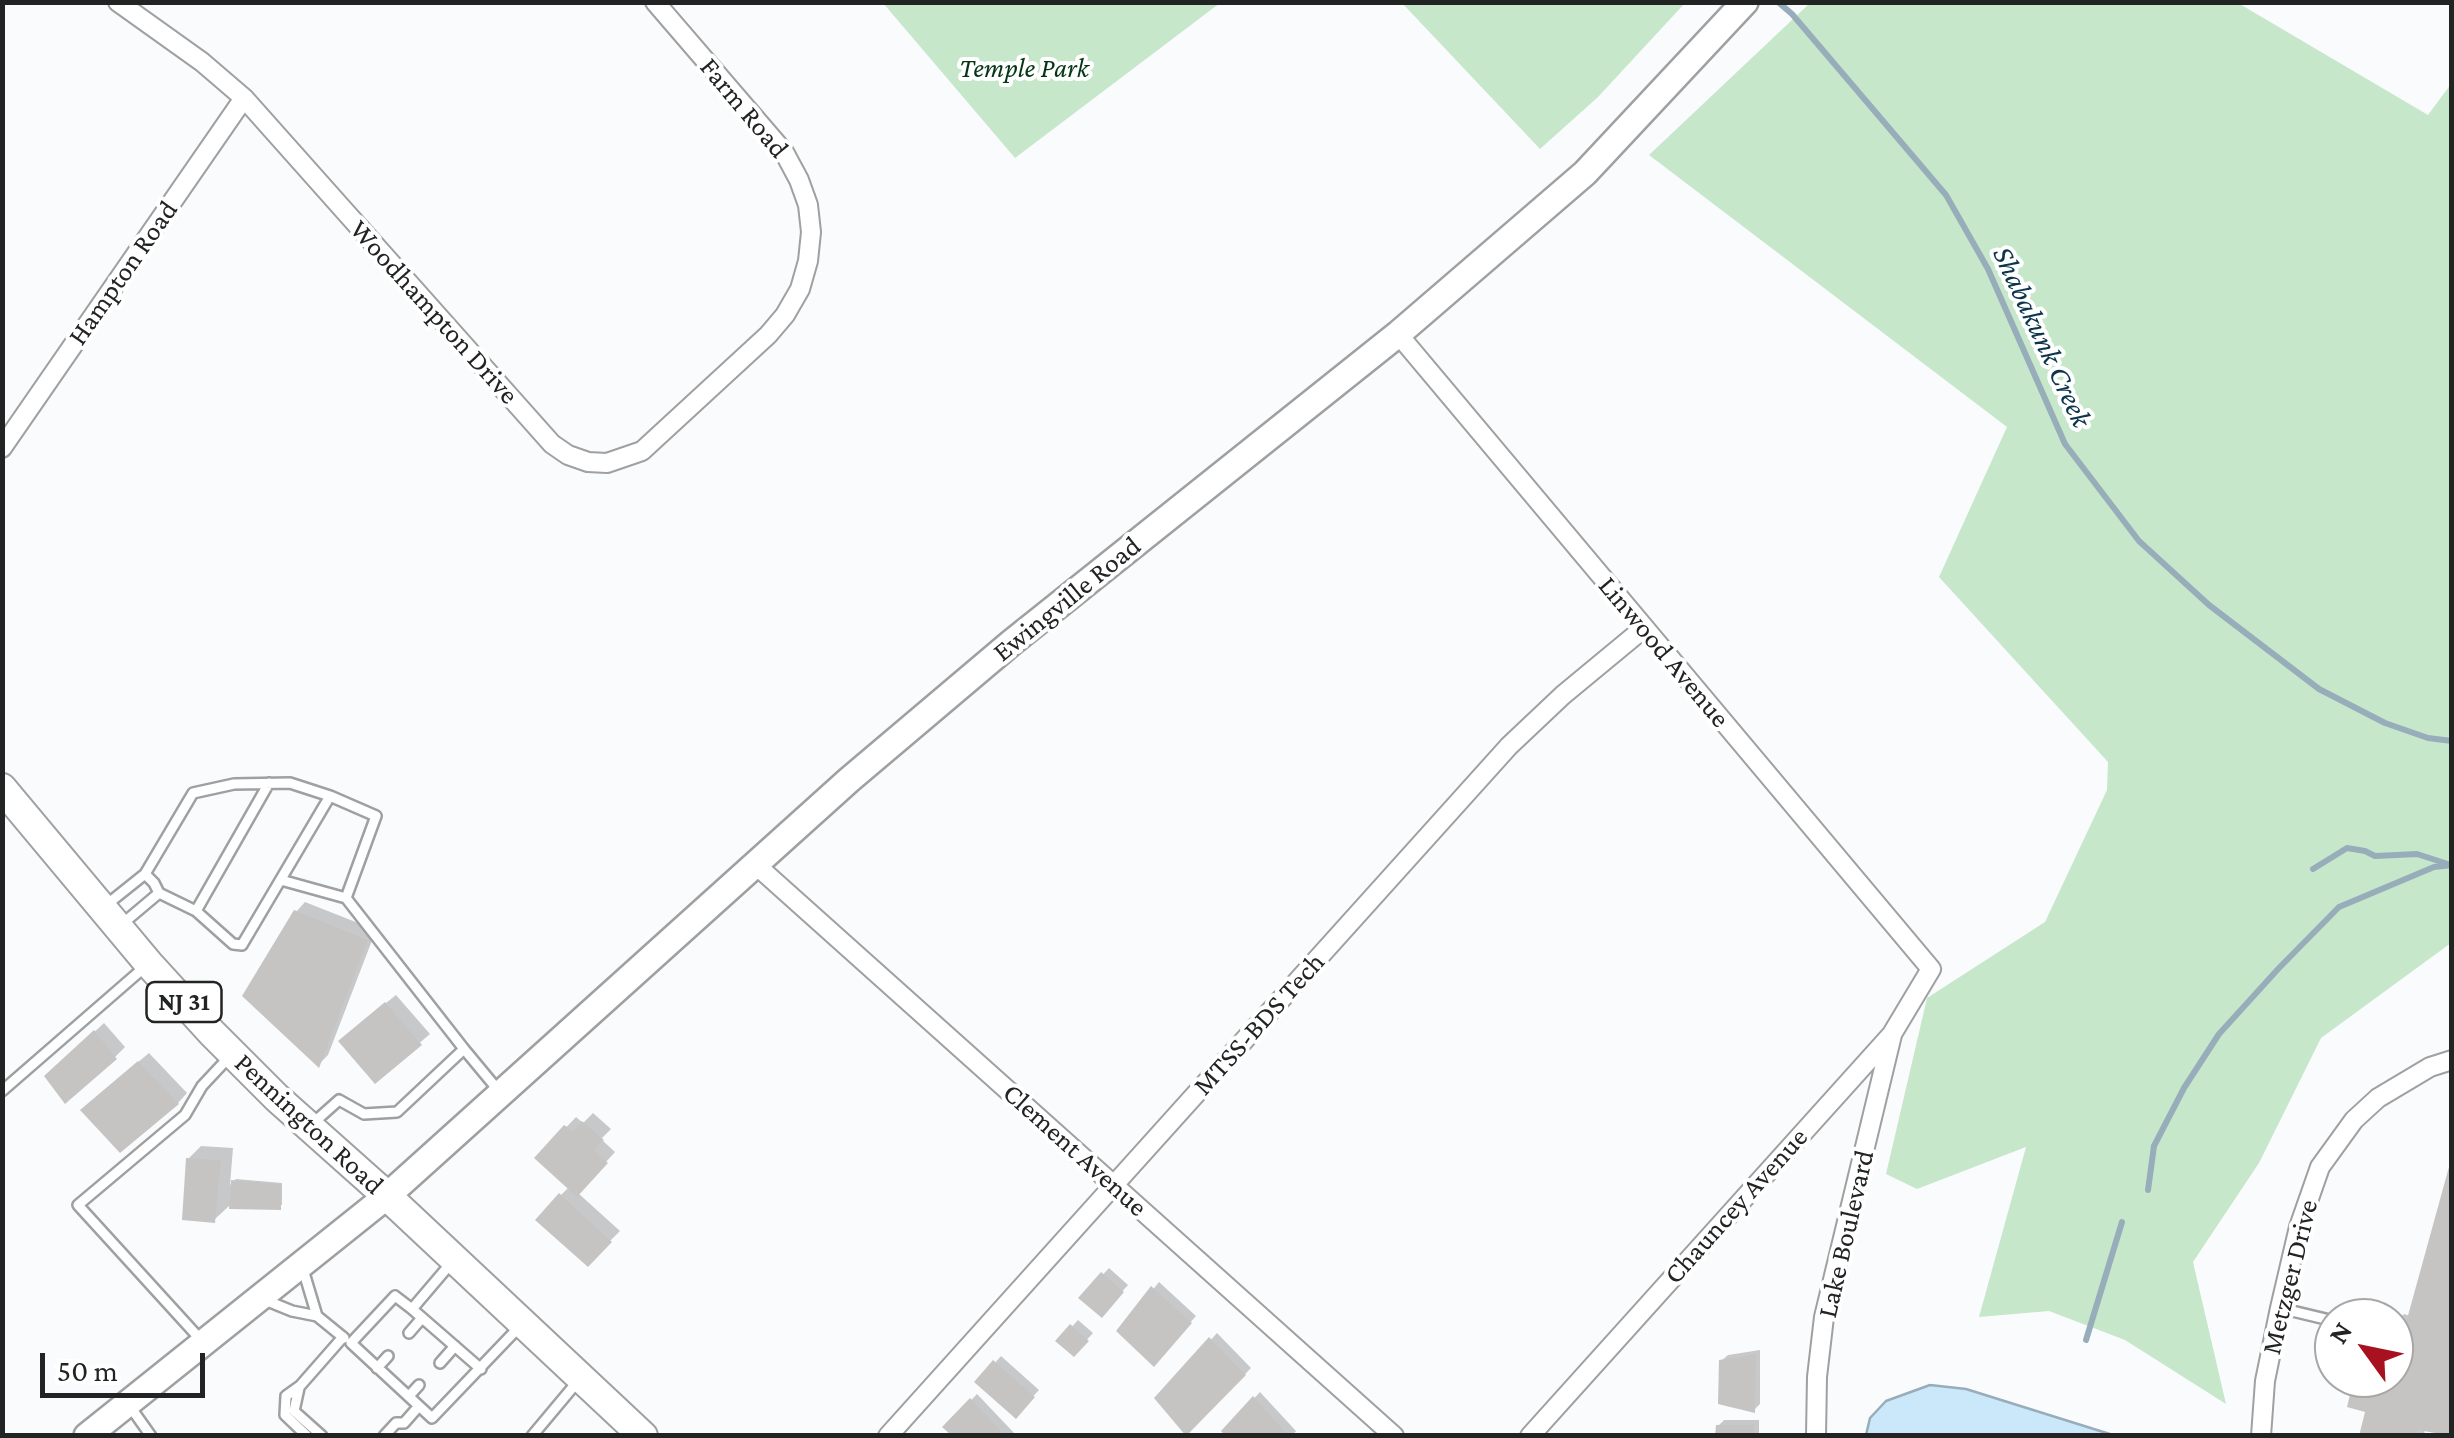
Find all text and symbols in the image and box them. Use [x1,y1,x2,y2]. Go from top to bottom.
street label: Farm Road [692,51,796,165]
park label: Temple Park [959,51,1089,85]
street label: Hampton Road [61,194,185,352]
street label: Woodhampton Drive [342,213,526,411]
water label: Shabakunk Creek [1984,241,2100,433]
street label: Ewingville Road [986,529,1148,669]
street label: Linwood Avenue [1591,570,1737,734]
street label: MTSS-BDS Tech [1186,946,1332,1102]
road number: NJ 31 [146,982,222,1022]
street label: Pennington Road [227,1046,391,1202]
street label: Clement Avenue [996,1076,1154,1224]
street label: Chauncey Avenue [1657,1121,1815,1291]
street label: Lake Boulevard [1810,1147,1882,1321]
street label: Metzger Drive [2255,1196,2325,1358]
north arrow [2314,1298,2414,1398]
text: N [2322,1316,2358,1349]
scale bar [45,1333,210,1395]
text: 50 m [57,1354,118,1387]

